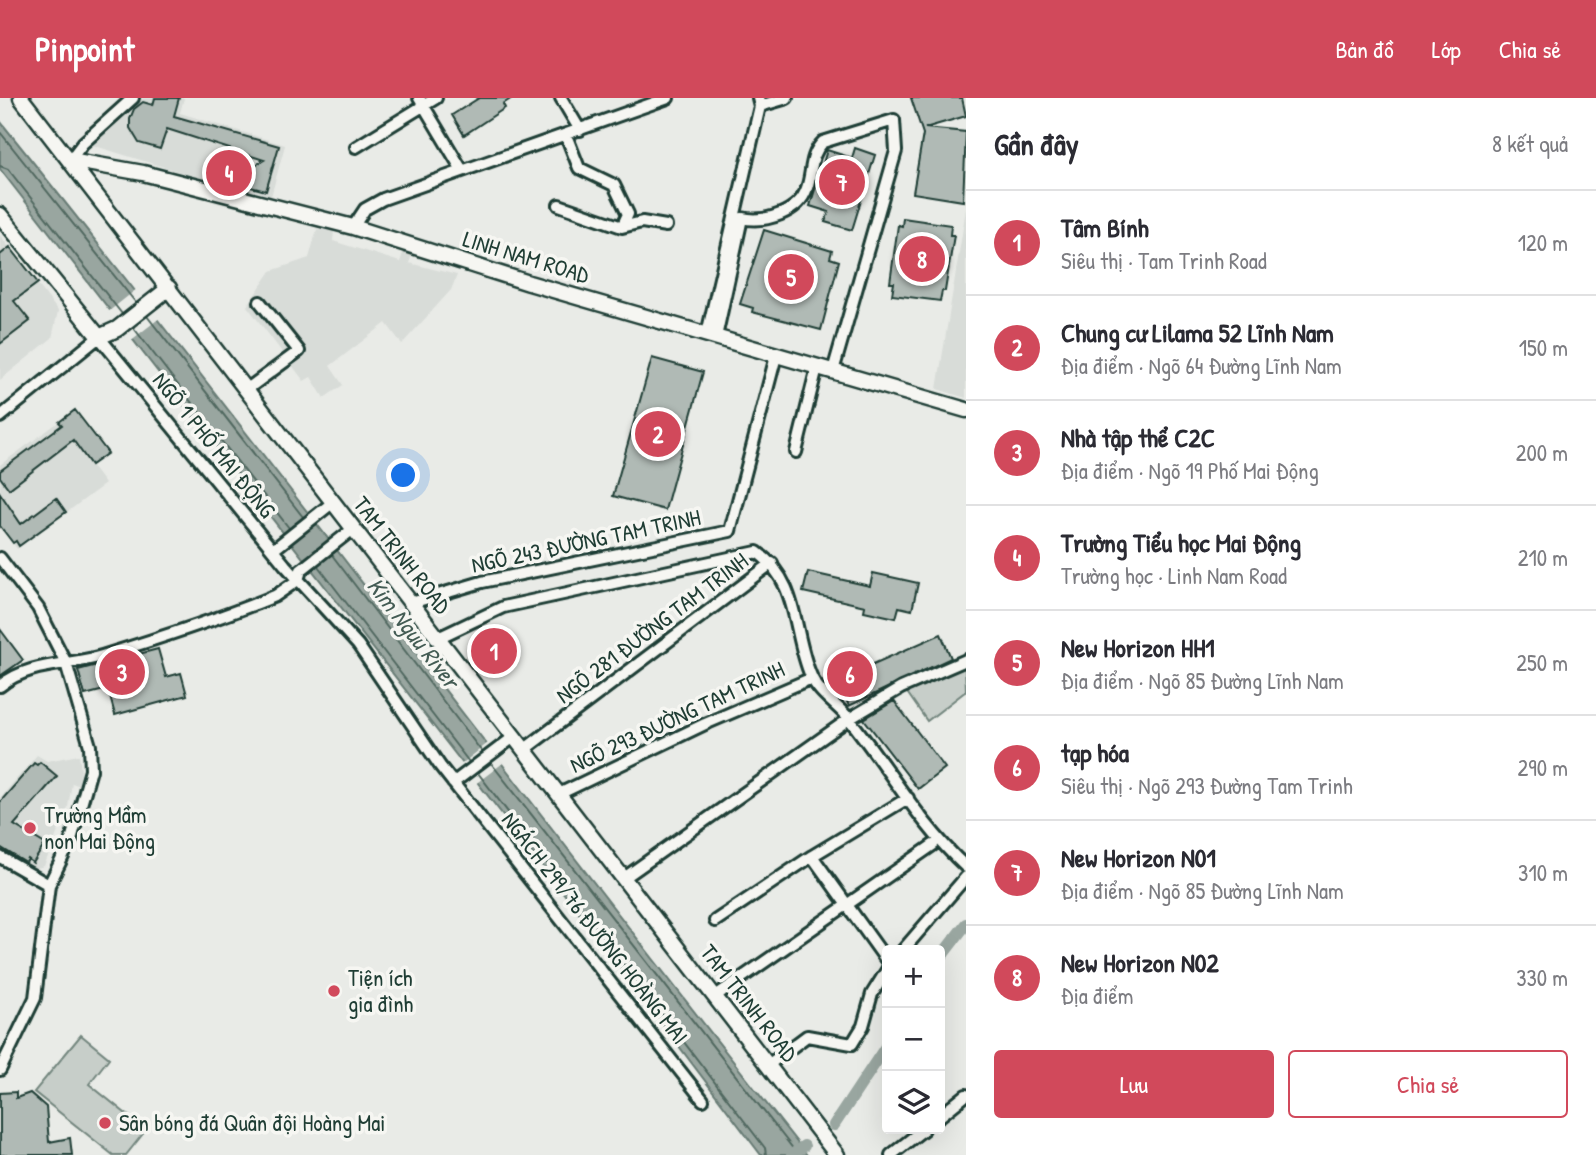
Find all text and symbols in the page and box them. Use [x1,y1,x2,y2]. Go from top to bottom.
text: Pinpoint [35,27,134,71]
text: Bản đồ [1335,33,1394,65]
text: Lớp [1432,33,1461,65]
text: Chia sẻ [1499,33,1561,65]
text: Gần đây [994,124,1079,164]
text: 8 kết quả [1492,128,1568,159]
pin: 4 [206,147,252,199]
pin: 7 [819,156,865,208]
text: Tâm Bính [1061,210,1149,245]
street label: LINH NAM ROAD [459,223,593,290]
text: 1 [1013,227,1021,258]
text: 120 m [1518,227,1568,258]
pin: 8 [899,233,945,285]
text: Siêu thị · Tam Trinh Road [1061,245,1267,276]
pin: 5 [768,251,814,303]
text: Chung cư Lilama 52 Lĩnh Nam [1061,315,1334,350]
text: 2 [1012,332,1022,363]
text: 150 m [1519,332,1568,363]
text: Địa điểm · Ngõ 64 Đường Lĩnh Nam [1061,350,1342,381]
street label: NGÕ 1 PHỐ MAI ĐỘNG [146,365,283,524]
pin: 2 [635,408,681,460]
text: Nhà tập thể C2C [1061,420,1215,455]
text: 3 [1012,437,1022,468]
text: 200 m [1516,437,1568,468]
text: Địa điểm · Ngõ 19 Phố Mai Động [1061,455,1319,486]
your location [386,458,420,492]
street label: TAM TRINH ROAD [347,489,458,620]
street label: NGÕ 243 ĐƯỜNG TAM TRINH [468,501,703,580]
text: Trường Tiểu học Mai Động [1061,525,1301,560]
text: 4 [1013,542,1021,573]
text: 210 m [1518,542,1568,573]
street label: NGÕ 281 ĐƯỜNG TAM TRINH [549,545,754,710]
text: Trường học · Linh Nam Road [1061,560,1287,591]
water label: Kim Nguu River [360,570,469,697]
pin: 1 [471,625,517,677]
text: New Horizon HH1 [1061,630,1215,665]
pin: 3 [99,646,145,698]
text: 5 [1012,647,1022,678]
text: 250 m [1516,647,1568,678]
pin: 6 [827,648,873,700]
street label: NGÕ 293 ĐƯỜNG TAM TRINH [564,653,789,780]
text: Địa điểm · Ngõ 85 Đường Lĩnh Nam [1061,665,1344,696]
text: tạp hóa [1061,735,1129,770]
text: 6 [1012,752,1022,783]
text: 290 m [1518,752,1568,783]
text: Siêu thị · Ngõ 293 Đường Tam Trinh [1061,770,1353,801]
place label: Trường Mầm non Mai Động [44,799,155,856]
street label: NGÁCH 299/76 ĐƯỜNG HOÀNG MAI [495,805,696,1050]
marker: Trường Mầm non Mai Động [22,820,38,836]
text: New Horizon N01 [1061,840,1216,875]
text: 7 [1011,857,1023,888]
text: 310 m [1518,857,1568,888]
text: Địa điểm · Ngõ 85 Đường Lĩnh Nam [1061,875,1344,906]
street label: TAM TRINH ROAD [694,937,805,1068]
map controls [882,945,945,1134]
button: + [882,945,945,1008]
text: New Horizon N02 [1061,945,1219,980]
place label: Tiện ích gia đình [348,962,414,1019]
text: 8 [1012,962,1022,993]
text: 330 m [1516,962,1568,993]
text: Địa điểm [1061,980,1133,1011]
marker: Tiện ích gia đình [326,983,342,999]
button: − [882,1008,945,1071]
button: Lưu [994,1050,1274,1118]
button: Chia sẻ [1288,1050,1568,1118]
button: layers [882,1071,945,1134]
place label: Sân bóng đá Quân đội Hoàng Mai [119,1107,385,1138]
marker: Sân bóng đá Quân đội Hoàng Mai [97,1115,113,1131]

